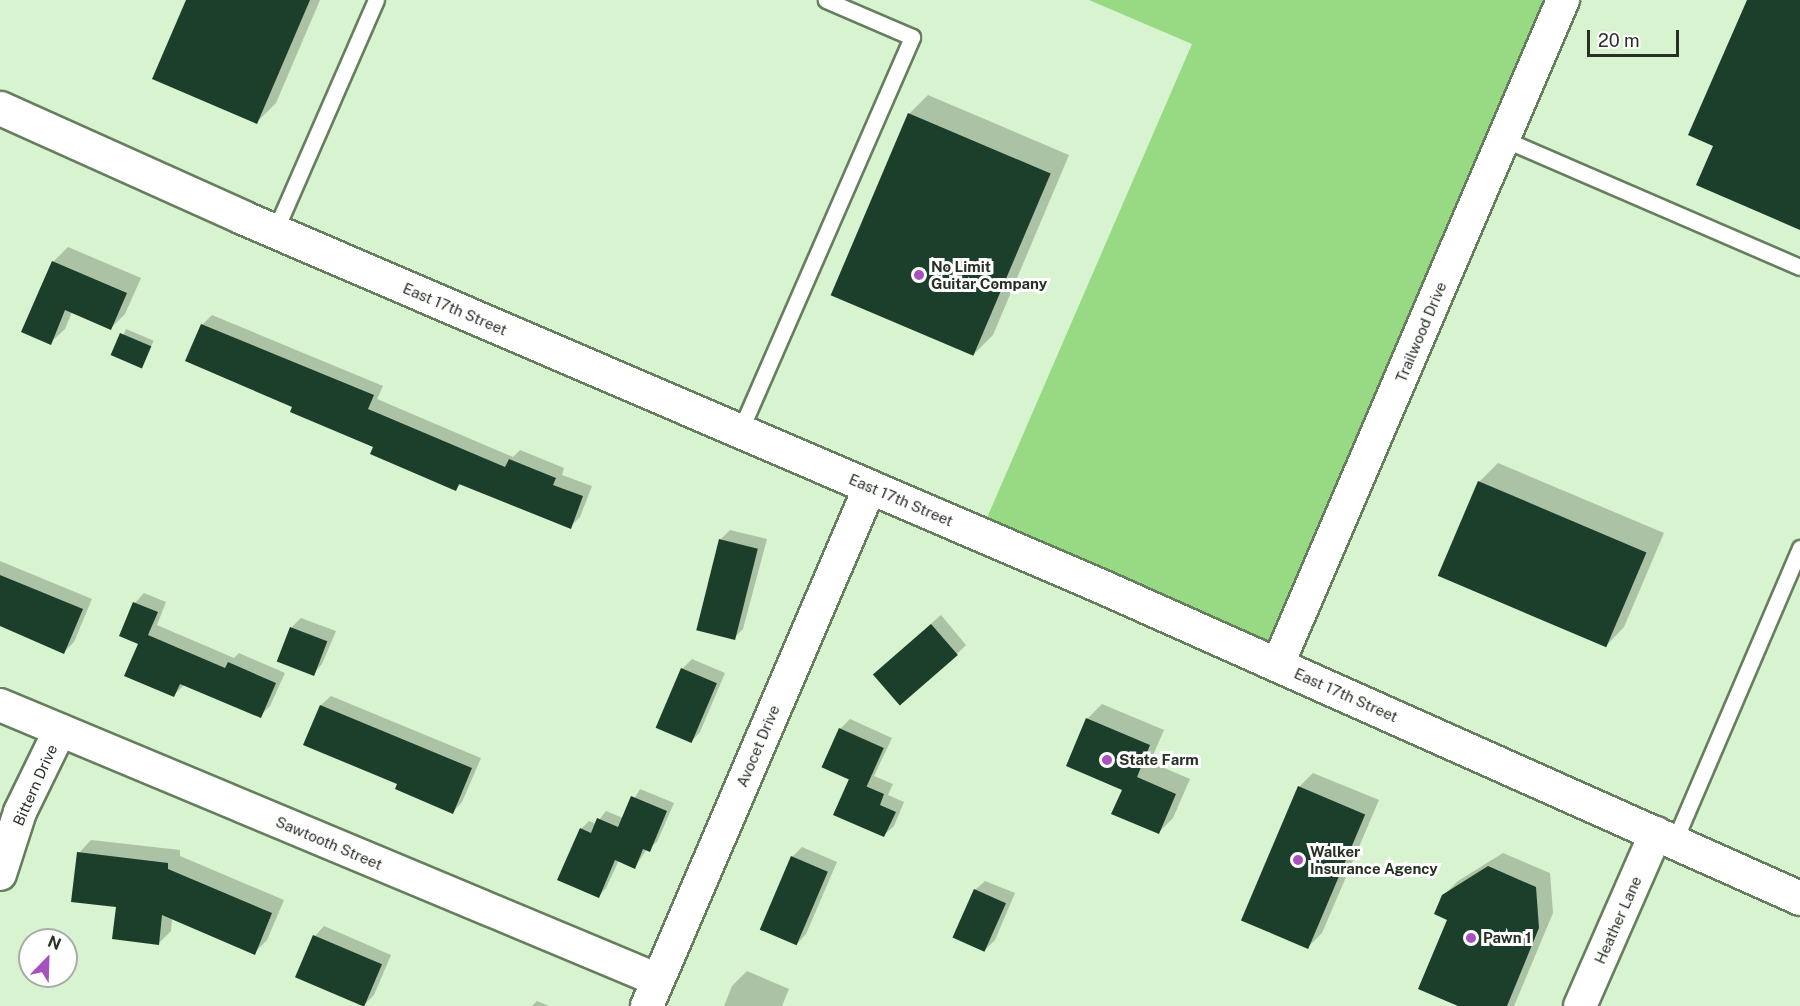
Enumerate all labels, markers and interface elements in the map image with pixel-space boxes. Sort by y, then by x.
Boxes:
scale bar [1590,18,1682,56]
text: 20 m [1598,30,1640,51]
place label: No Limit Guitar Company [931,257,1047,292]
marker: No Limit Guitar Company [912,268,926,282]
street label: East 17th Street [400,279,510,339]
street label: Trailwood Drive [1392,279,1450,385]
street label: East 17th Street [846,470,956,530]
street label: East 17th Street [1291,664,1401,726]
street label: Avocet Drive [733,702,783,790]
street label: Bittern Drive [9,742,61,828]
place label: State Farm [1119,751,1199,769]
marker: State Farm [1100,753,1114,767]
street label: Sawtooth Street [273,812,385,874]
place label: Walker Insurance Agency [1310,842,1438,877]
marker: Walker Insurance Agency [1291,853,1305,867]
street label: Heather Lane [1591,873,1645,967]
north arrow [18,928,78,988]
place label: Pawn 1 [1483,929,1531,947]
marker: Pawn 1 [1464,931,1478,945]
text: N [45,932,64,954]

